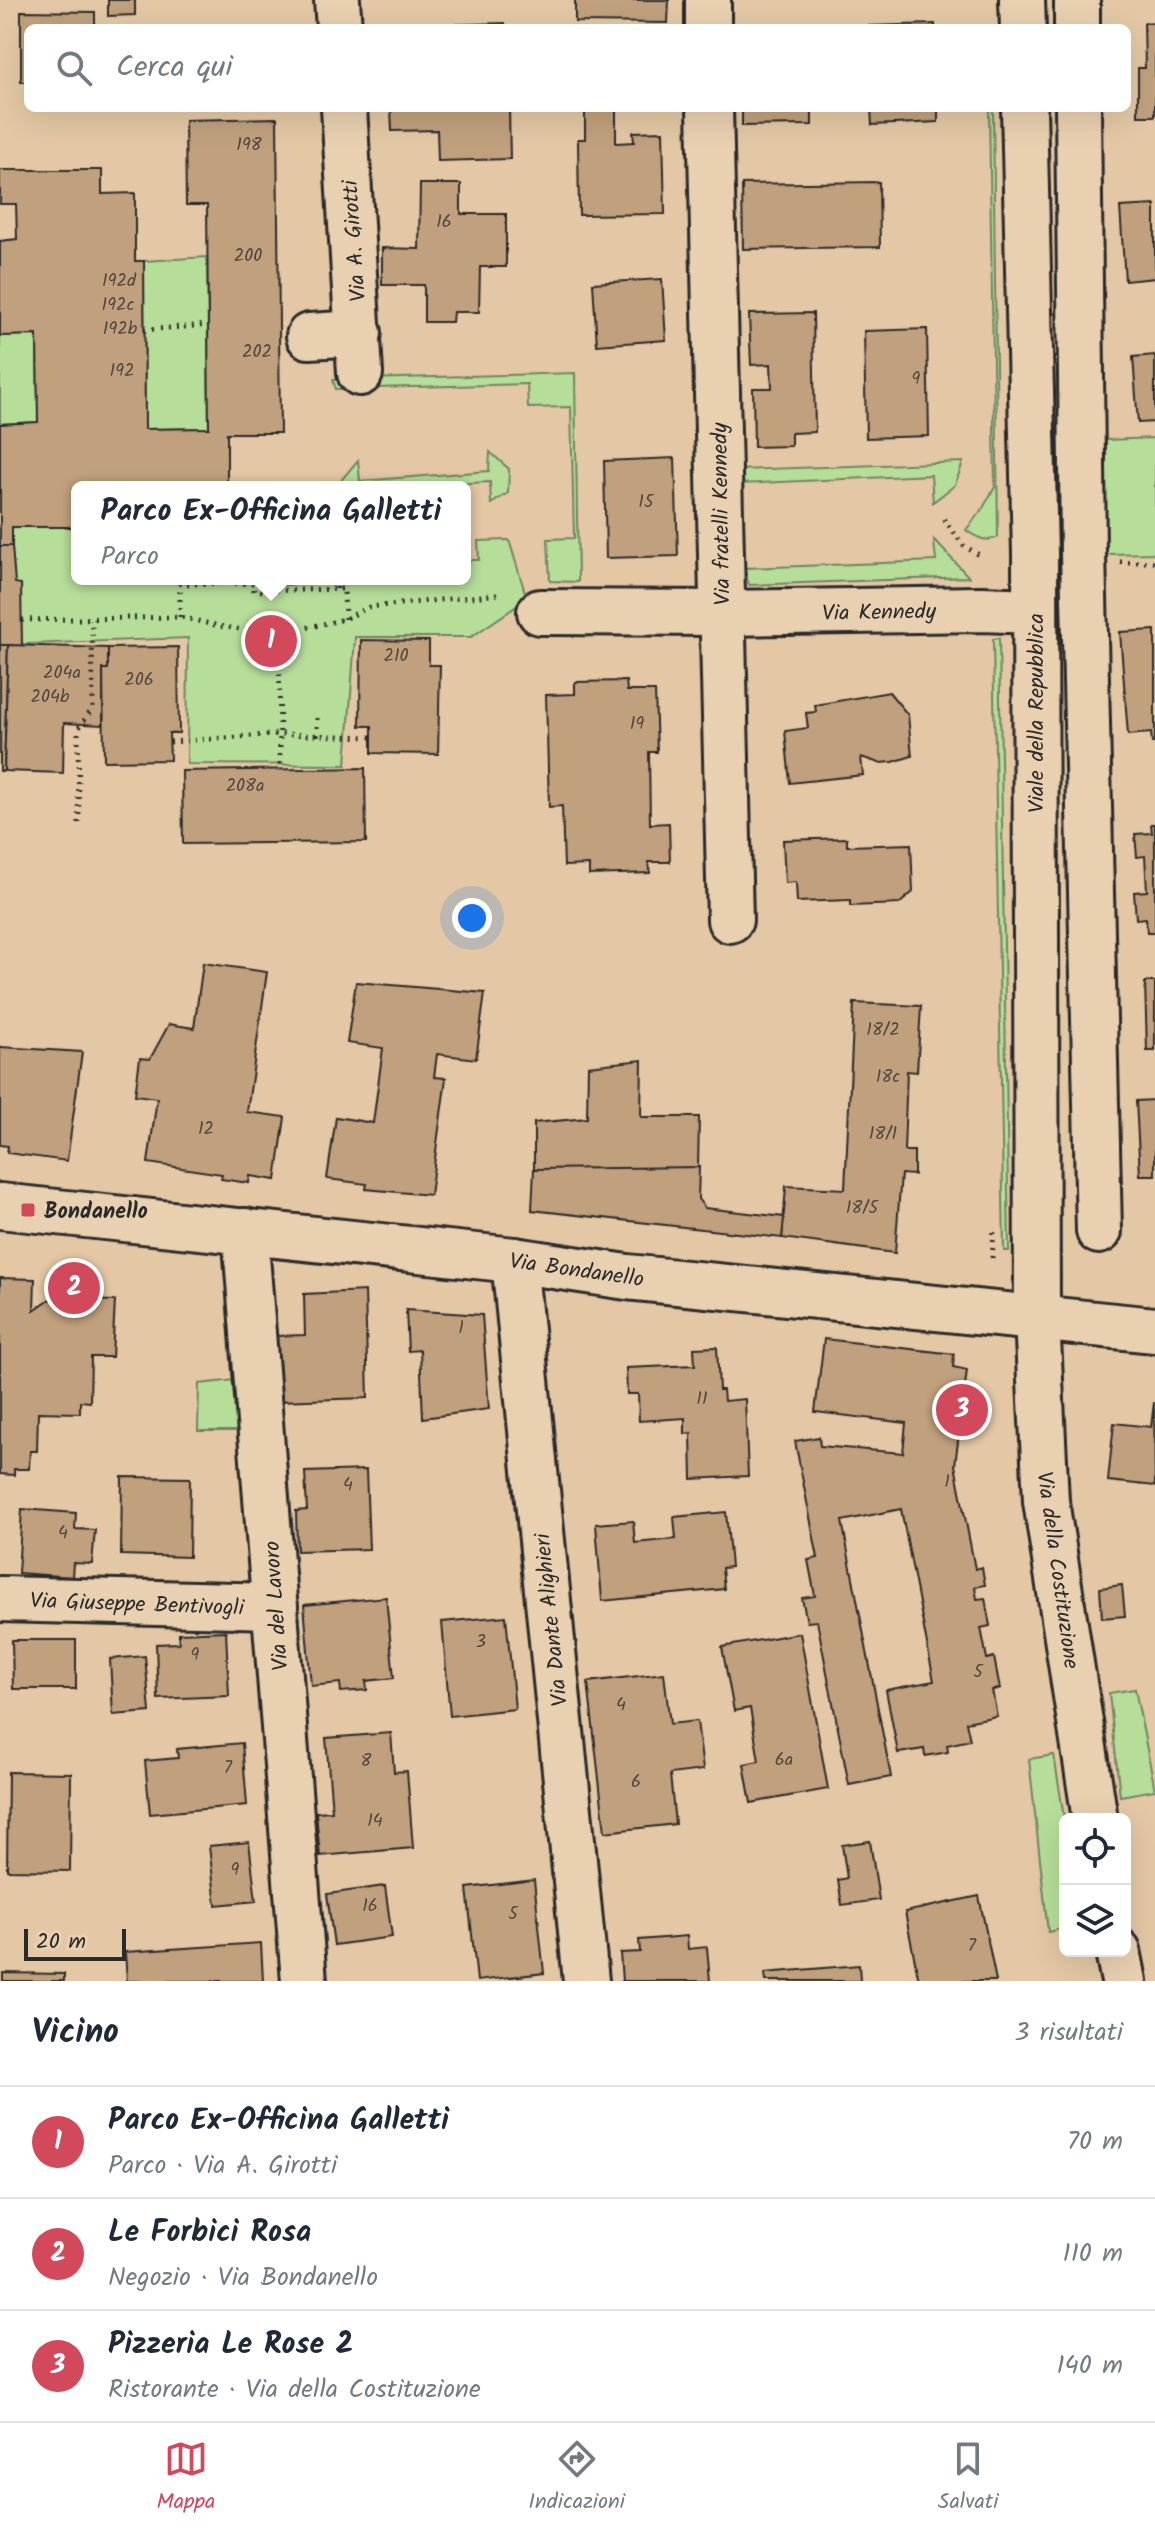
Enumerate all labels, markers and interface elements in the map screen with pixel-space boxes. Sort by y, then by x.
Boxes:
search box [24,24,1131,112]
text: Cerca qui [116,44,233,92]
icon: search [52,46,96,90]
house number: 198 [236,131,262,160]
street label: Via A. Girotti [334,178,377,303]
house number: 16 [436,208,452,237]
house number: 200 [234,242,262,271]
house number: 192d [102,267,137,296]
house number: 192c [102,291,134,320]
house number: 192b [103,315,138,344]
house number: 202 [242,338,272,367]
house number: 192 [110,357,134,386]
house number: 9 [912,365,921,394]
street label: Via fratelli Kennedy [703,422,742,606]
popup [71,481,471,585]
text: Parco Ex-Officina Galletti [101,488,441,536]
house number: 15 [638,488,655,517]
text: Parco [101,536,159,578]
street label: Via Kennedy [822,595,937,632]
pin: 1 [245,611,297,671]
street label: Viale della Repubblica [1020,613,1055,813]
house number: 210 [383,642,409,671]
house number: 204a [43,659,81,688]
house number: 206 [124,666,154,695]
house number: 204b [31,683,70,712]
house number: 19 [630,710,644,739]
house number: 208a [226,772,264,801]
your location [452,898,492,938]
house number: 18/2 [866,1016,900,1045]
house number: 18c [876,1063,900,1092]
house number: 12 [198,1115,214,1144]
house number: 18/1 [869,1120,897,1149]
house number: 18/5 [846,1194,880,1223]
place label: Bondanello [44,1195,148,1230]
marker: Bondanello [19,1201,37,1219]
street label: Via Bondanello [507,1245,646,1298]
pin: 2 [48,1258,100,1318]
house number: 1 [458,1314,464,1343]
pin: 3 [936,1380,988,1440]
house number: 11 [696,1385,708,1414]
house number: 1 [944,1468,950,1497]
street label: Via della Costituzione [1025,1470,1088,1671]
house number: 4 [343,1471,353,1500]
house number: 4 [58,1519,68,1548]
street label: Via Dante Alighieri [526,1531,579,1708]
street label: Via del Lavoro [256,1540,299,1672]
street label: Via Giuseppe Bentivogli [29,1584,245,1627]
house number: 3 [476,1628,486,1657]
house number: 9 [191,1641,200,1670]
house number: 5 [973,1658,984,1687]
house number: 4 [616,1691,626,1720]
house number: 6a [775,1746,793,1775]
house number: 8 [361,1747,372,1776]
house number: 7 [224,1754,233,1783]
house number: 6 [631,1768,641,1797]
house number: 14 [367,1807,383,1836]
map controls [1059,1813,1131,1957]
button: locate [1059,1813,1131,1885]
house number: 9 [231,1856,240,1885]
button: layers [1059,1885,1131,1957]
house number: 16 [362,1892,378,1921]
house number: 5 [508,1900,519,1929]
scale bar [24,1925,126,1961]
text: 20 m [36,1925,86,1960]
house number: 7 [968,1932,977,1961]
text: Vicino [32,2006,119,2060]
text: 3 risultati [1014,2012,1123,2054]
text: Parco Ex-Officina Galletti [108,2097,449,2145]
text: 1 [54,2121,62,2163]
text: 70 m [1067,2121,1123,2163]
text: Parco · Via A. Girotti [108,2145,337,2187]
text: Le Forbici Rosa [108,2209,311,2257]
text: 2 [50,2233,66,2275]
text: 110 m [1063,2233,1123,2275]
text: Negozio · Via Bondanello [108,2257,378,2299]
text: Pizzeria Le Rose 2 [108,2321,353,2369]
text: 3 [51,2345,65,2387]
text: 140 m [1056,2345,1123,2387]
text: Ristorante · Via della Costituzione [108,2369,481,2411]
tab: Mappa [156,2437,215,2520]
tab: Indicazioni [528,2437,625,2520]
tab: Salvati [938,2437,999,2520]

